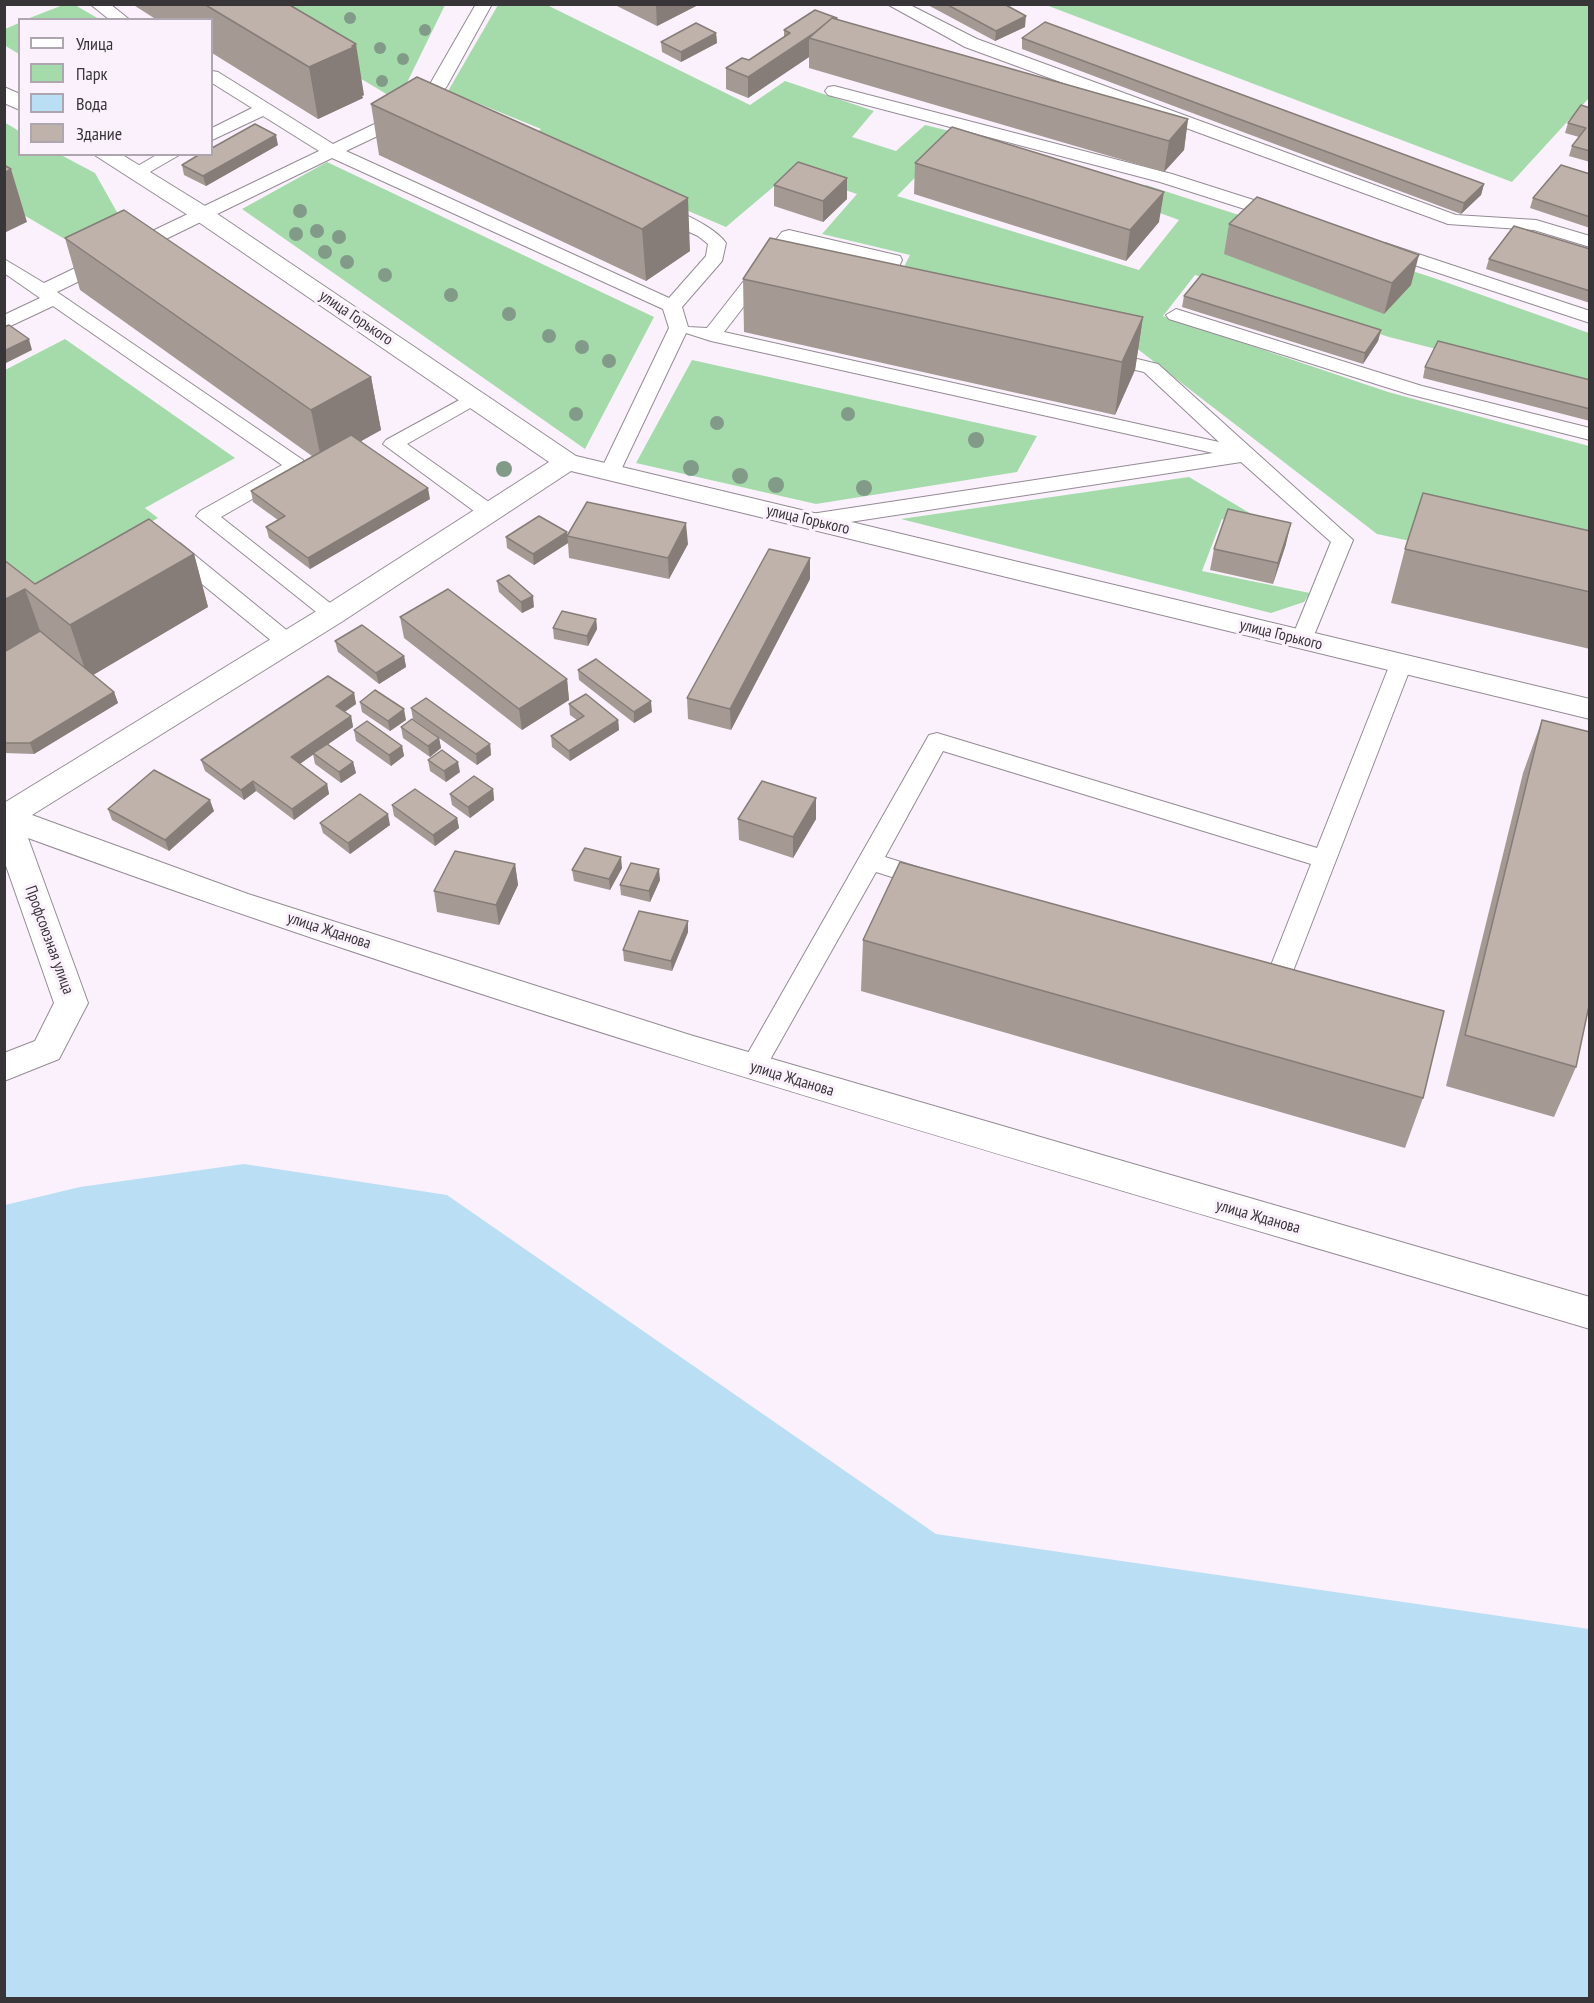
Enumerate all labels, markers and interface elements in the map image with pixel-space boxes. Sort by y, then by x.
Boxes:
legend [18,18,213,156]
text: Улица [76,32,113,55]
text: Парк [76,62,107,85]
text: Вода [76,92,107,115]
text: Здание [76,122,122,145]
street label: улица Горького [315,286,397,350]
street label: улица Горького [765,501,851,539]
street label: улица Горького [1238,615,1324,655]
street label: Профсоюзная улица [20,883,78,997]
street label: улица Жданова [285,908,373,954]
street label: улица Жданова [748,1057,836,1101]
street label: улица Жданова [1214,1196,1302,1238]

